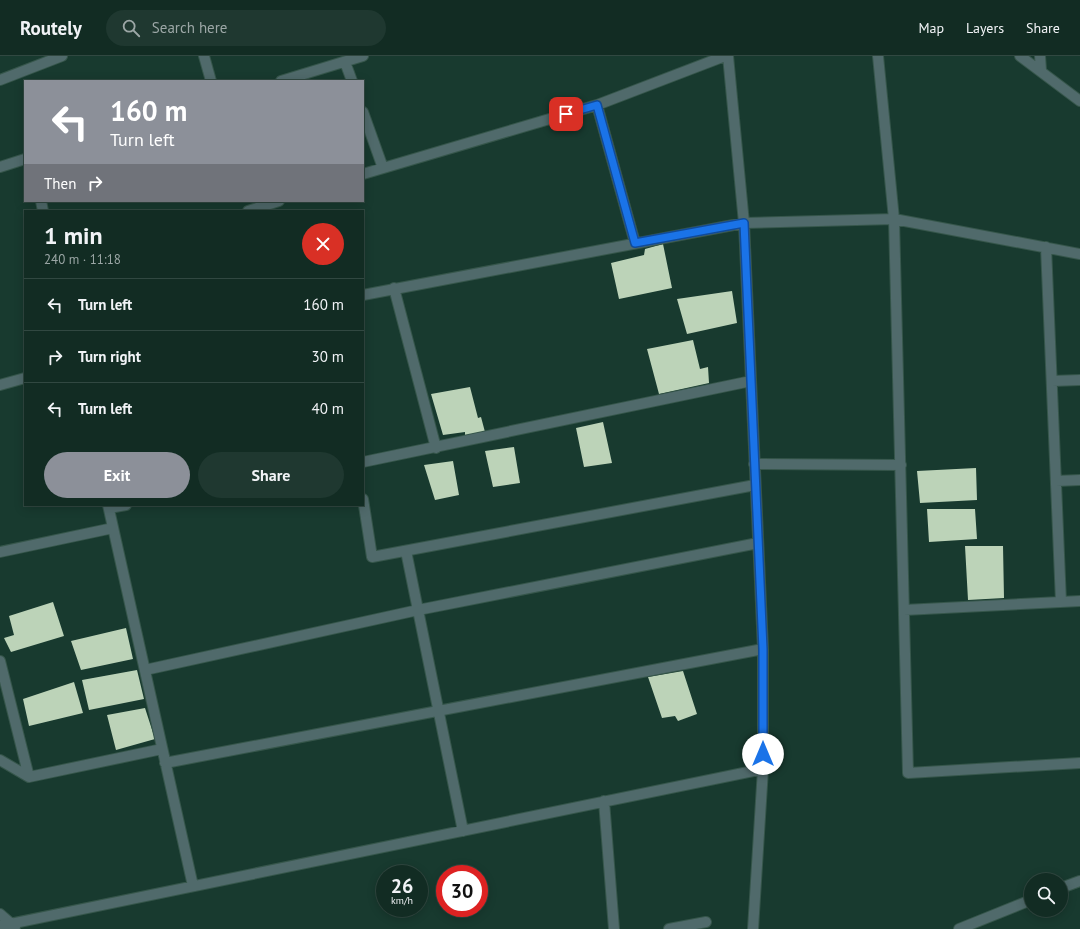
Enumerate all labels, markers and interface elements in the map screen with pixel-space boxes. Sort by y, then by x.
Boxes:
search box [106,10,386,46]
text: Routely [20,16,82,40]
icon: search [120,17,142,39]
text: Search here [152,18,227,37]
text: Map [918,19,944,37]
text: Layers [966,19,1004,37]
text: Share [1026,19,1060,37]
text: 160 m [110,92,187,129]
icon: left [44,96,96,148]
pin [549,97,583,131]
icon: arrive [555,103,577,125]
text: Turn left [110,128,175,151]
icon: right [84,172,106,194]
text: Then [44,174,76,193]
text: 1 min [44,220,103,251]
button: close [302,223,344,265]
text: 240 m · 11:18 [44,251,121,268]
icon: left [44,294,66,316]
text: Turn left [78,295,132,314]
text: 160 m [303,295,344,314]
icon: right [44,346,66,368]
text: Turn right [78,347,141,366]
text: 30 m [311,347,344,366]
icon: left [44,398,66,420]
text: Turn left [78,399,132,418]
text: 40 m [311,399,344,418]
button: Exit [44,452,190,498]
button: Share [198,452,344,498]
position arrow [742,733,784,775]
speed limit sign: 30 [436,865,488,917]
text: 26 [391,873,413,899]
map controls [1024,873,1068,917]
button: search [1024,873,1068,917]
text: km/h [391,894,413,907]

